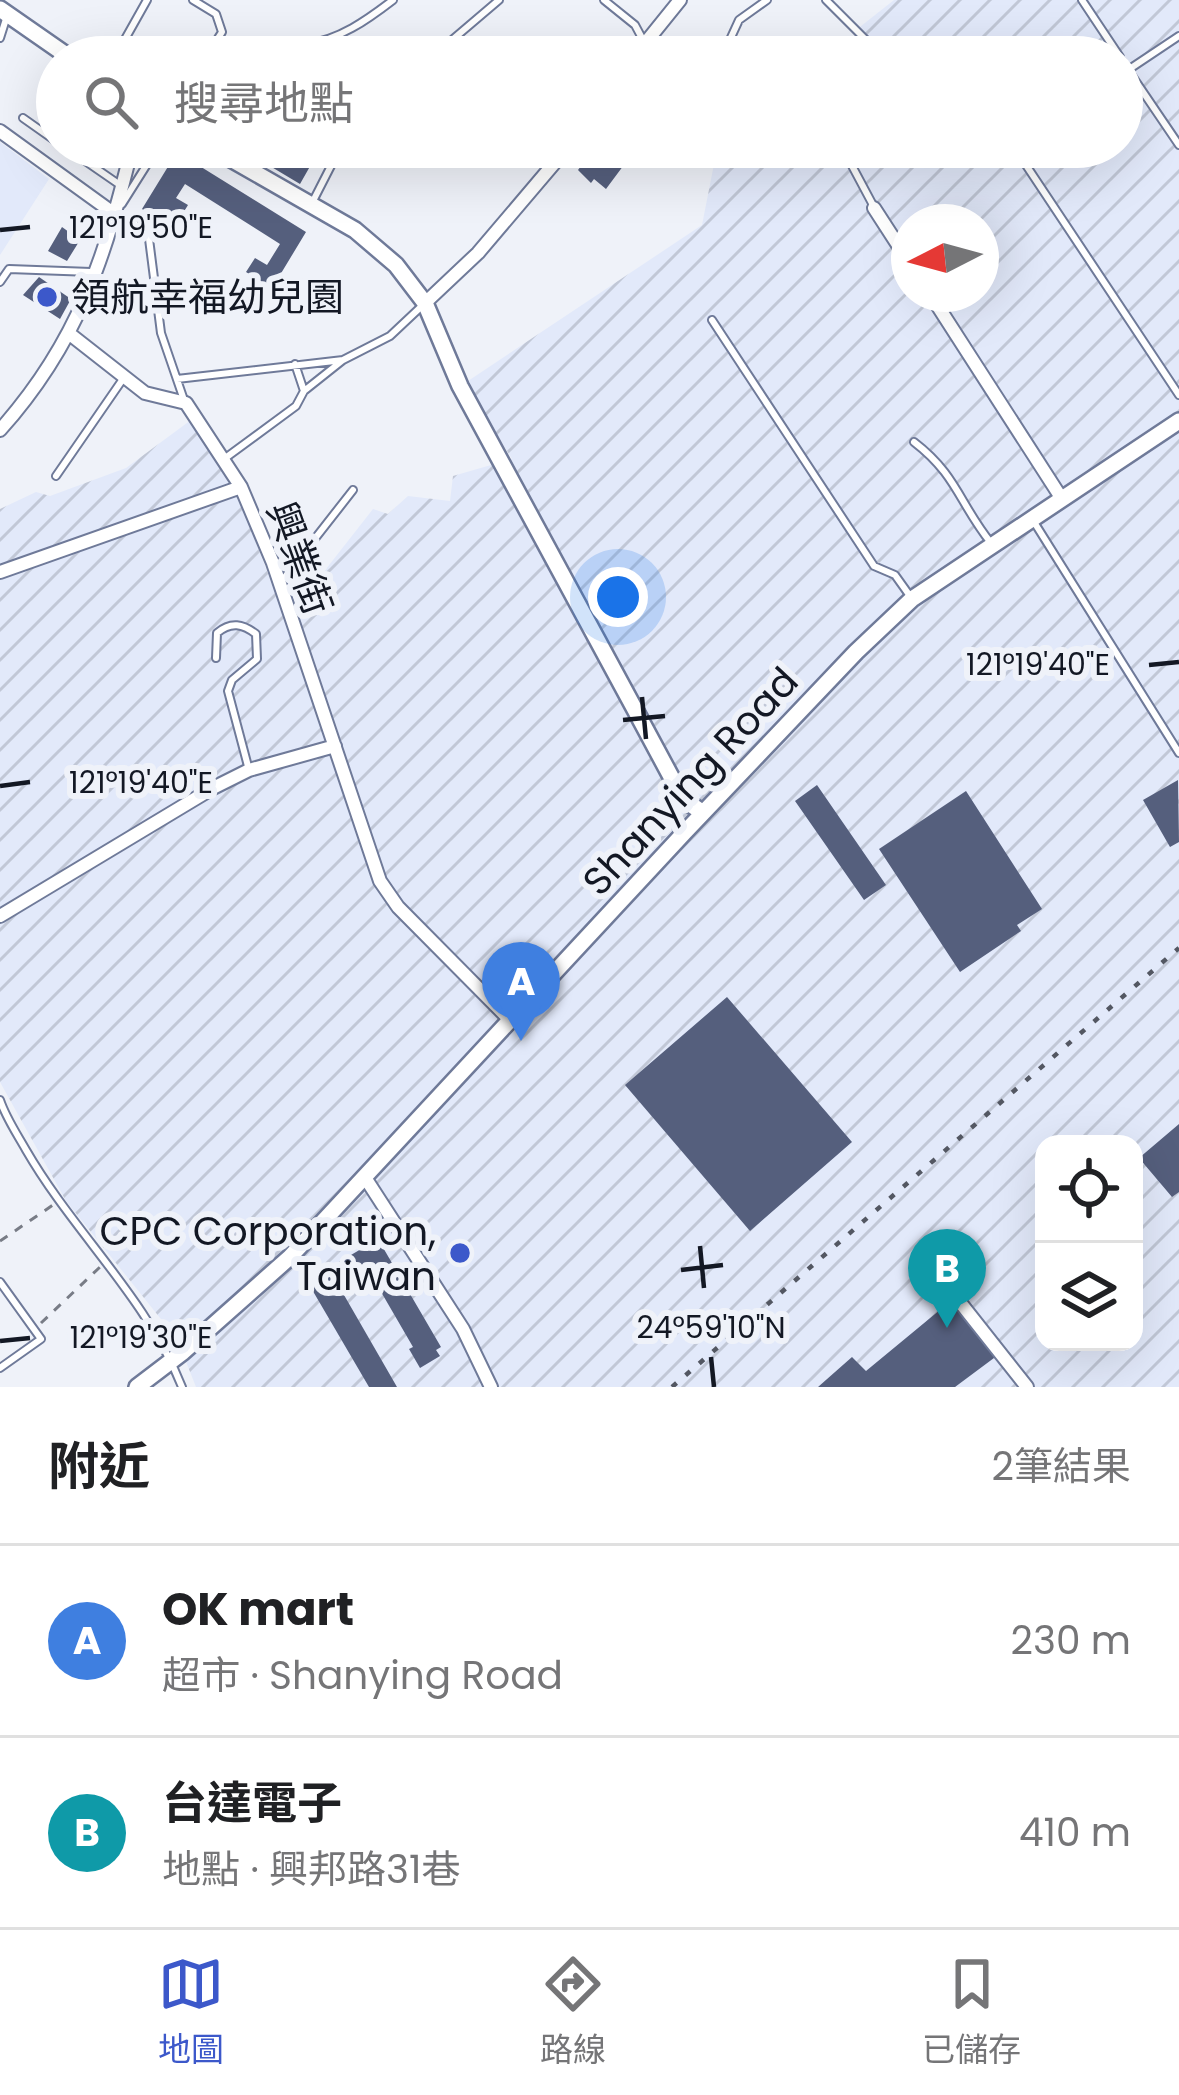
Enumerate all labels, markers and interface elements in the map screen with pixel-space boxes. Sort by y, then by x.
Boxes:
search box [36,36,1143,168]
icon: search [78,69,144,135]
text: 搜尋地點 [174,72,354,135]
north arrow [891,204,999,312]
text: 121°19'50"E [69,206,213,249]
place label: 領航幸福幼兒園 [71,270,344,325]
marker: 領航幸福幼兒園 [34,284,60,310]
street label: 興業街 [254,494,345,623]
your location [588,567,648,627]
text: 121°19'40"E [966,643,1110,686]
street label: Shanying Road [570,655,811,908]
text: 121°19'40"E [69,761,213,804]
pin: A [482,942,560,1041]
map controls [1035,1135,1143,1351]
button: locate [1035,1135,1143,1243]
place label: CPC Corporation, Taiwan [100,1204,436,1304]
pin: B [908,1229,986,1328]
marker: CPC Corporation, Taiwan [447,1240,473,1266]
button: layers [1035,1243,1143,1351]
text: 24°59'10"N [636,1306,786,1349]
text: 121°19'30"E [70,1316,212,1359]
text: 附近 [48,1430,150,1502]
text: 2筆結果 [992,1439,1131,1494]
text: OK mart [162,1578,354,1641]
text: A [73,1613,101,1668]
text: 230 m [1011,1613,1131,1668]
text: 超市 · Shanying Road [162,1648,563,1703]
text: 台達電子 [162,1772,342,1835]
text: B [74,1805,100,1860]
text: 410 m [1019,1805,1131,1860]
text: 地點 · 興邦路31巷 [162,1842,461,1897]
tab: 地圖 [158,1951,224,2075]
tab: 路線 [540,1951,606,2075]
tab: 已儲存 [922,1951,1021,2075]

